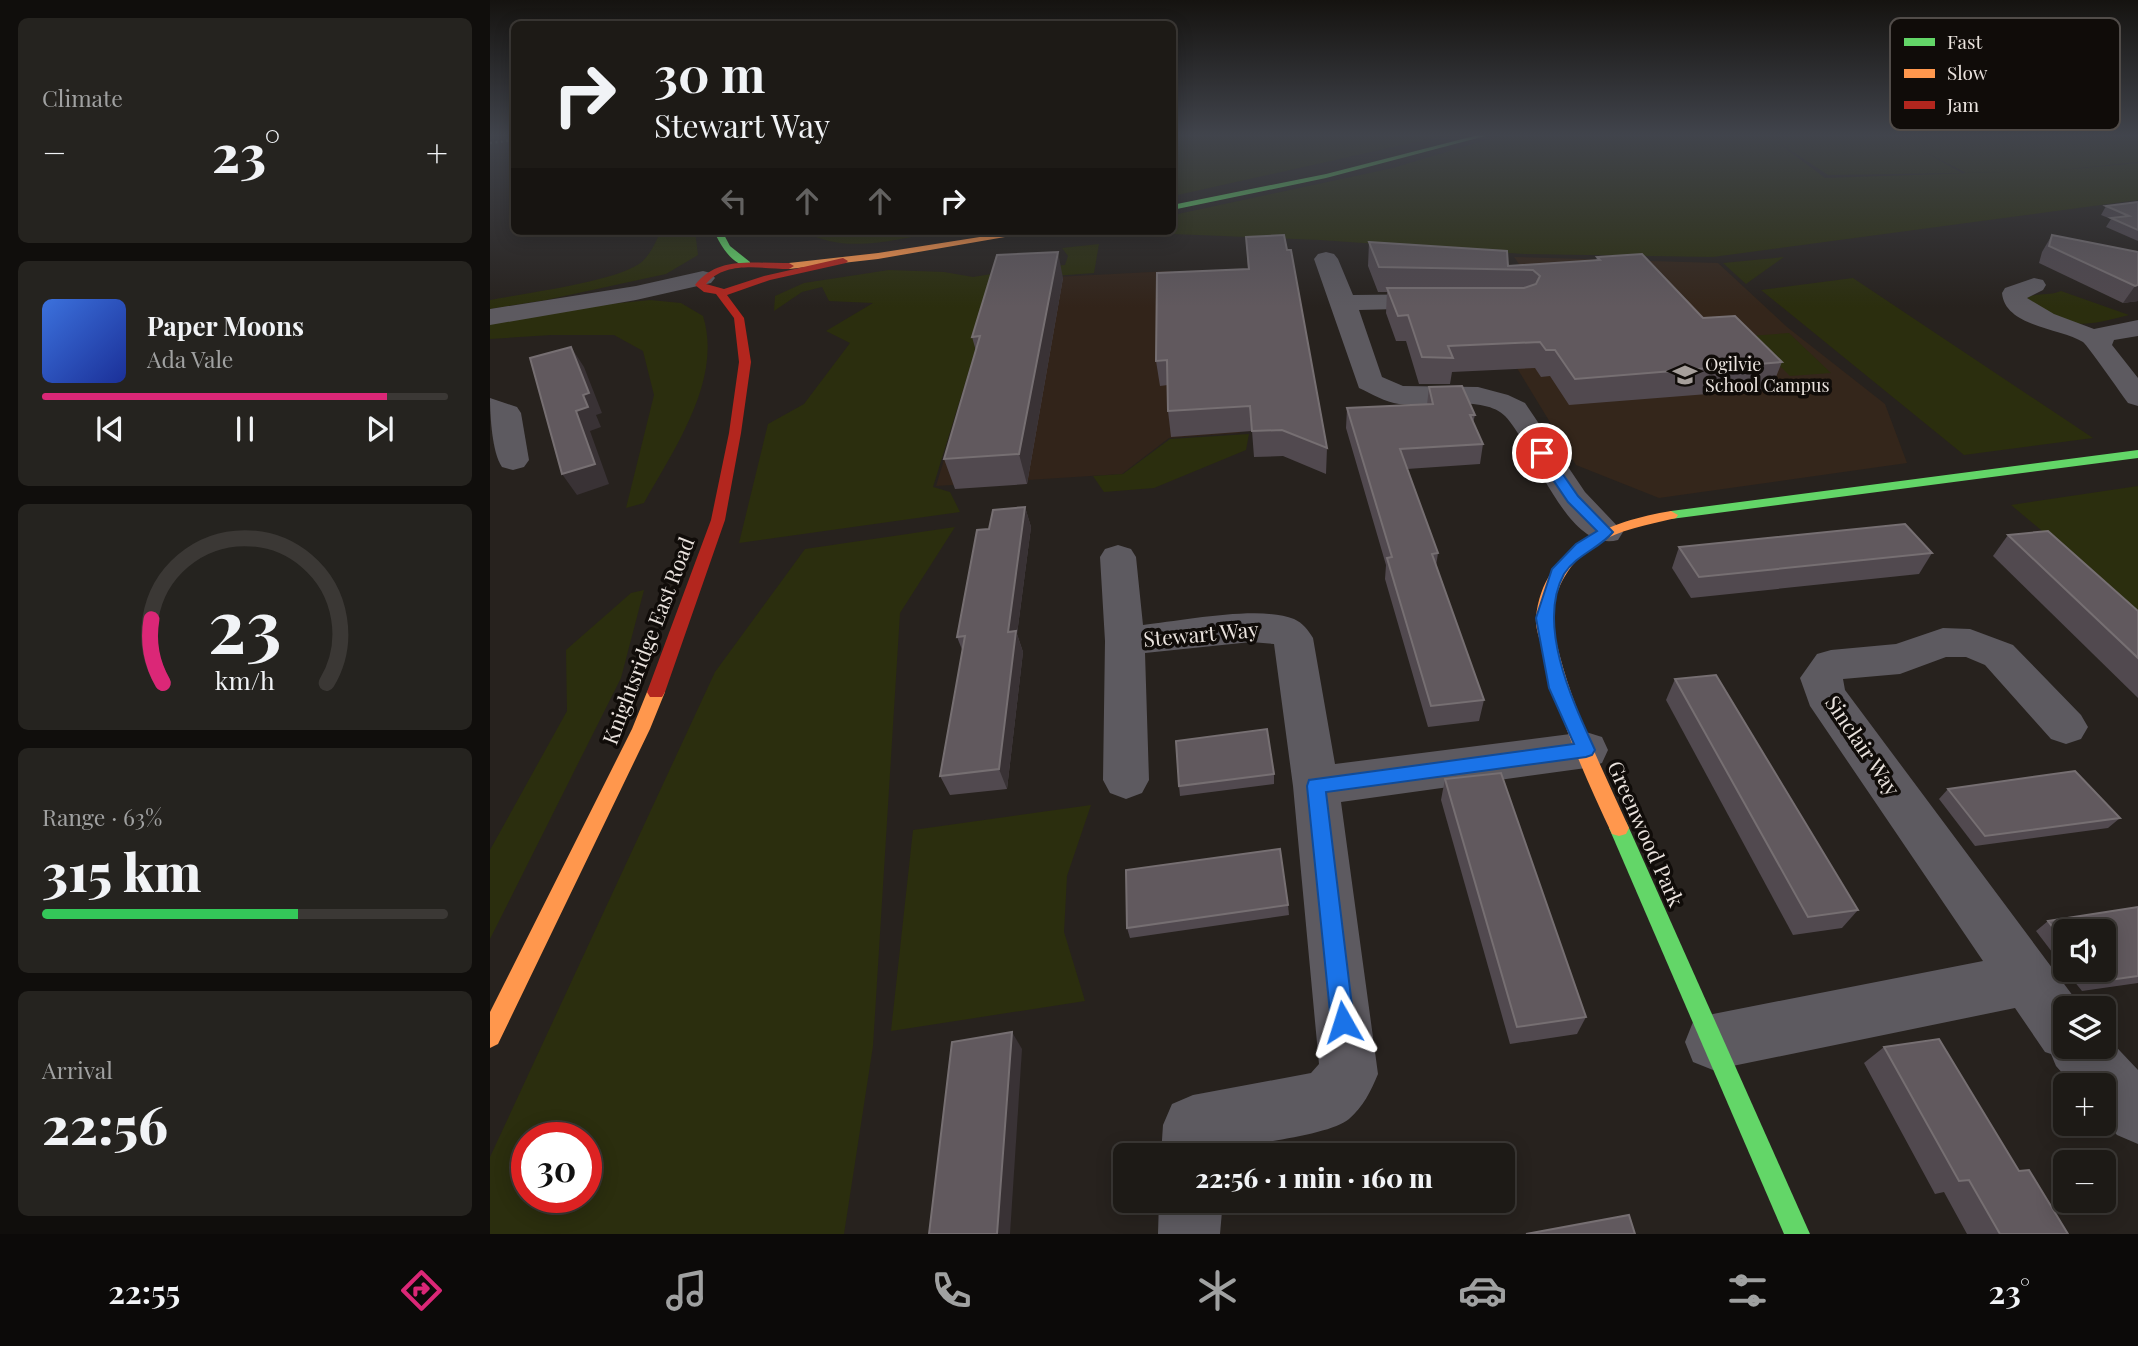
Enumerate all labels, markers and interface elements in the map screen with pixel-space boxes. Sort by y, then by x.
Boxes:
legend [1890,18,2120,130]
text: Fast [1947,28,1983,54]
text: 30 m [654,40,765,105]
icon: right [539,49,630,140]
text: Slow [1947,59,1988,85]
text: Climate [42,82,123,113]
text: Jam [1946,91,1979,117]
text: Stewart Way [654,103,830,146]
text: 23° [212,117,280,186]
text: − [42,126,67,177]
text: + [426,126,448,177]
icon: left [715,182,753,220]
icon: ahead [788,182,826,220]
icon: ahead [861,182,899,220]
icon: right [934,182,972,220]
text: Paper Moons [147,308,304,343]
text: Ada Vale [147,343,234,374]
place label: Ogilvie School Campus [1705,352,1830,397]
school or university icon: Ogilvie School Campus [1671,361,1699,389]
icon: previous [91,410,129,448]
icon: pause [226,410,264,448]
icon: next [361,410,399,448]
pin [1512,423,1572,483]
icon: arrive [1523,434,1561,472]
street label: Knightsridge East Road [595,533,700,748]
text: 23 [208,574,282,671]
street label: Stewart Way [1142,614,1260,652]
text: km/h [215,663,275,696]
street label: Sinclair Way [1820,689,1908,801]
street label: Greenwood Park [1602,756,1692,911]
text: Range · 63% [42,801,162,832]
text: 315 km [42,836,201,905]
map controls [2053,919,2116,1213]
button: sound [2053,919,2116,982]
position arrow [1306,985,1380,1059]
button: layers [2053,996,2116,1059]
text: Arrival [42,1054,113,1085]
button: + [2053,1073,2116,1136]
text: 22:56 [42,1089,168,1158]
speed limit sign: 30 [511,1122,602,1213]
button: − [2053,1150,2116,1213]
text: 22:56 · 1 min · 160 m [1195,1160,1433,1195]
icon: directions [397,1266,446,1315]
icon: music [662,1266,711,1315]
icon: phone [927,1266,976,1315]
icon: climate [1193,1266,1242,1315]
icon: car [1458,1266,1507,1315]
icon: filters [1723,1266,1772,1315]
text: 22:55 [108,1269,180,1312]
text: 23° [1988,1269,2030,1312]

